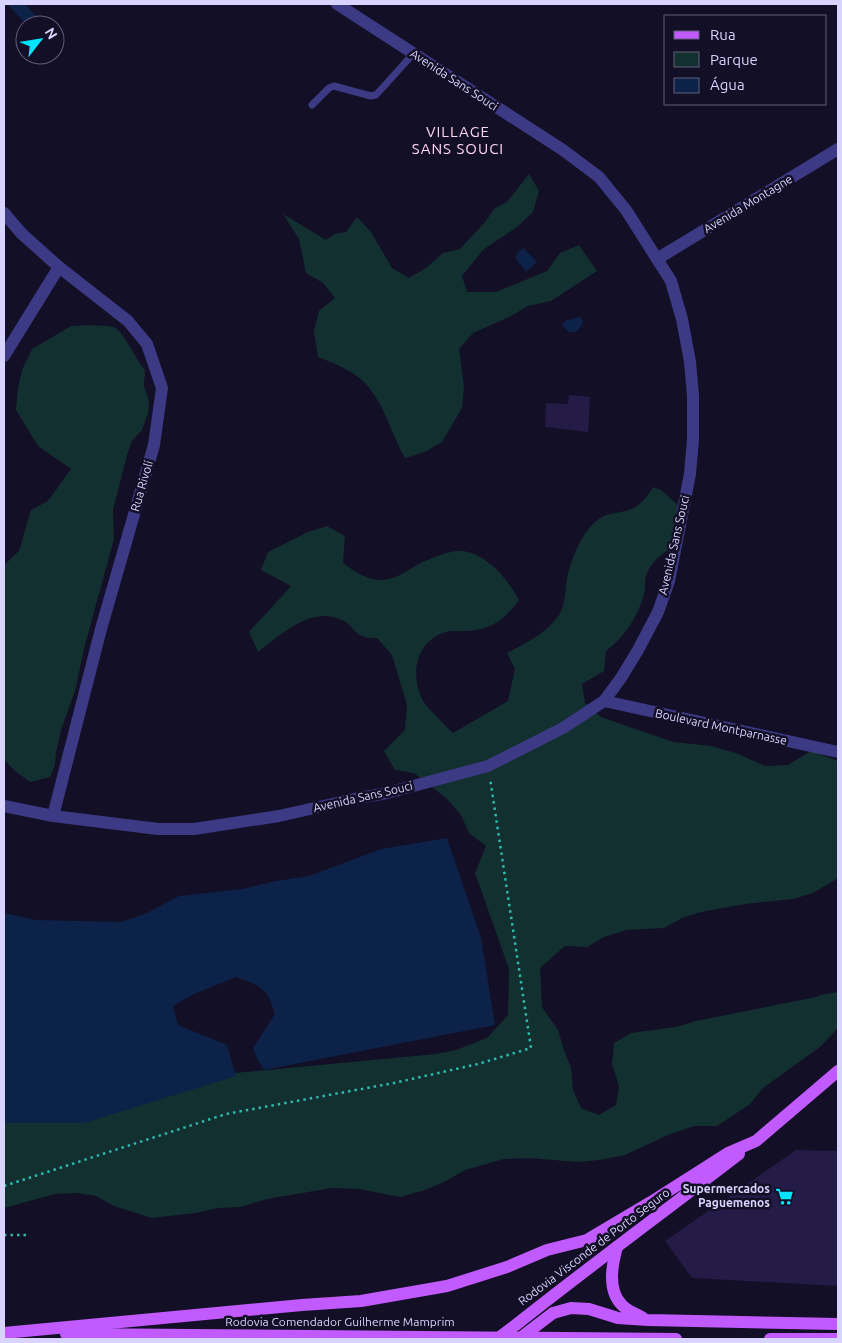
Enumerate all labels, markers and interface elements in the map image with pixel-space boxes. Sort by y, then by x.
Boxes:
north arrow [15,15,65,65]
legend [664,15,827,105]
text: N [42,25,61,42]
text: Rua [710,26,736,43]
street label: Avenida Sans Souci [408,46,501,113]
text: Parque [710,51,758,68]
text: Água [710,76,745,93]
district label: VILLAGE SANS SOUCI [412,123,504,157]
street label: Avenida Montagne [701,172,795,235]
street label: Rua Rivoli [128,459,155,513]
street label: Avenida Sans Souci [656,494,691,596]
street label: Boulevard Montparnasse [654,706,788,747]
street label: Avenida Sans Souci [312,779,414,814]
place label: Supermercados Paguemenos [683,1182,770,1209]
street label: Rodovia Visconde de Porto Seguro [516,1185,672,1308]
supermarket icon: Supermercados Paguemenos [774,1186,794,1206]
street label: Rodovia Comendador Guilherme Mamprim [225,1315,455,1328]

